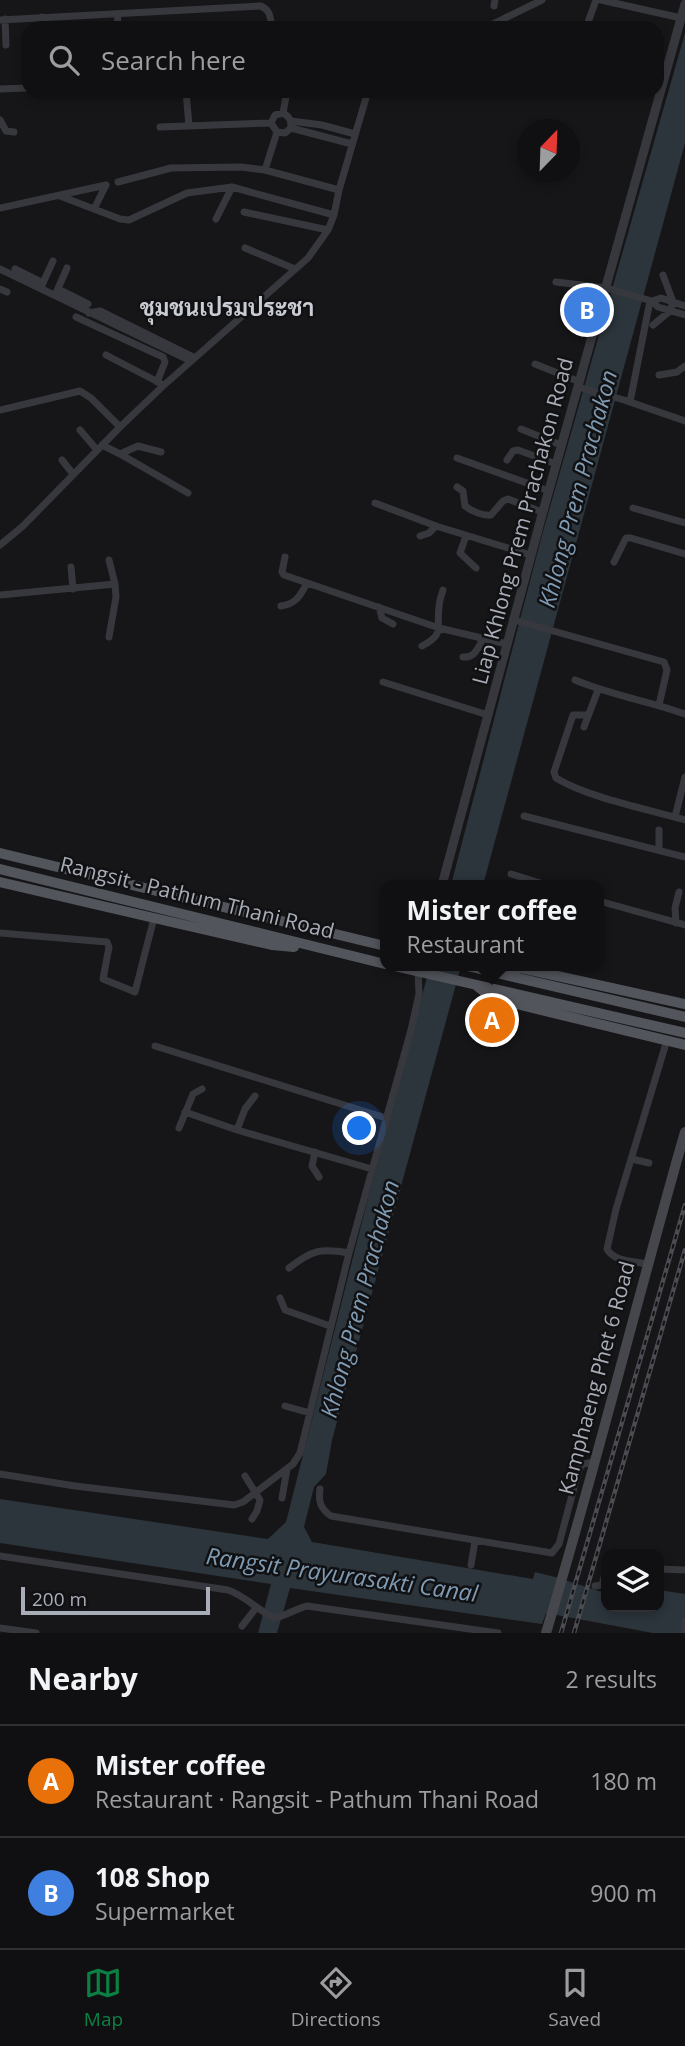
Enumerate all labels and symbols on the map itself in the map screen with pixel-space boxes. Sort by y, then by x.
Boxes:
north arrow [517,119,580,182]
pin: B [564,284,610,336]
district label: ชุมชนเปรมประชา [140,291,314,325]
street label: Liap Khlong Prem Prachakon Road [465,354,579,687]
water label: Khlong Prem Prachakon [530,366,624,611]
street label: Rangsit - Pathum Thani Road [57,849,337,945]
pin: A [469,994,515,1046]
your location [342,1111,376,1145]
water label: Khlong Prem Prachakon [312,1176,406,1421]
street label: Kamphaeng Phet 6 Road [551,1258,641,1498]
water label: Rangsit Prayurasakti Canal [204,1539,481,1609]
scale bar [21,1584,210,1616]

